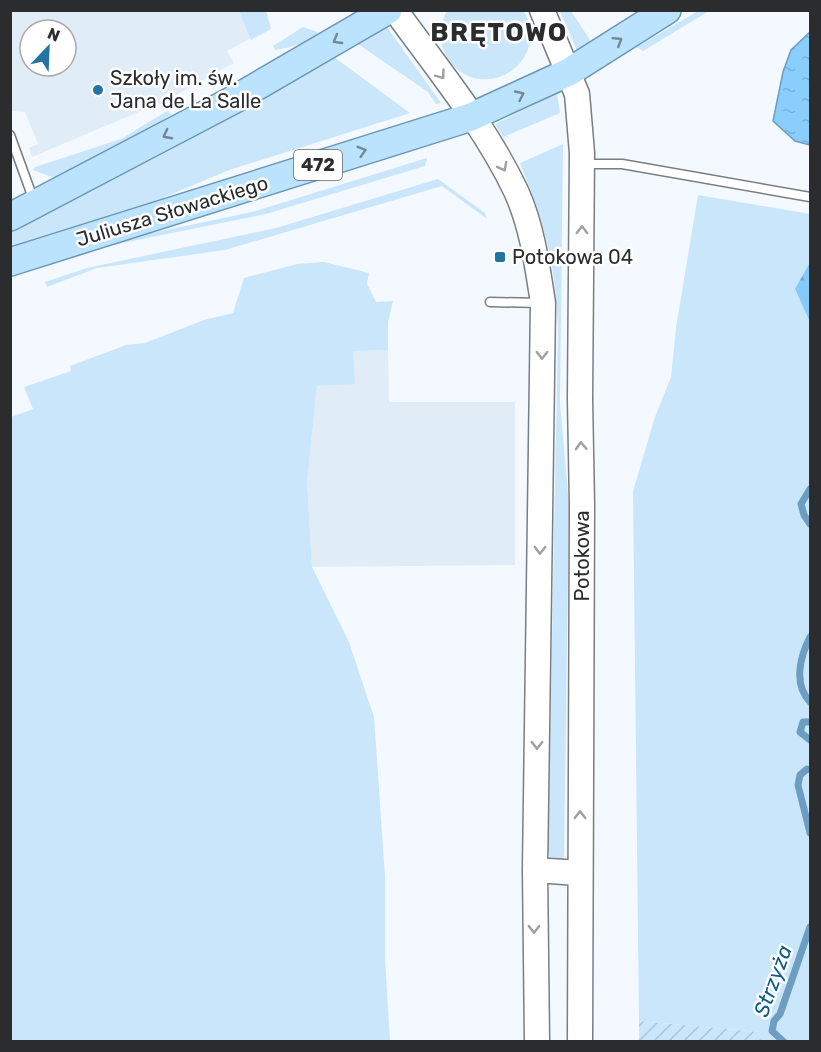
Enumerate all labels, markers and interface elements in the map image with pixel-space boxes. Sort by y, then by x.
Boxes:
district label: BRĘTOWO [430,17,568,48]
north arrow [18,18,78,78]
text: N [45,24,63,46]
one-way arrow [333,33,343,44]
one-way arrow [612,37,622,49]
place label: Szkoły im. św. Jana de La Salle [110,66,261,113]
one-way arrow [434,69,445,80]
marker: Szkoły im. św. Jana de La Salle [91,83,105,97]
one-way arrow [514,90,525,102]
one-way arrow [163,128,173,139]
one-way arrow [356,146,367,158]
road number: 472 [294,150,342,180]
one-way arrow [496,160,507,171]
street label: Juliusza Słowackiego [73,170,271,252]
one-way arrow [576,226,588,235]
place label: Potokowa 04 [512,245,633,269]
marker: Potokowa 04 [493,250,507,264]
one-way arrow [536,350,548,359]
one-way arrow [575,442,587,451]
street label: Potokowa [570,510,594,602]
one-way arrow [534,545,547,554]
one-way arrow [531,740,543,749]
one-way arrow [574,810,586,819]
one-way arrow [528,924,540,933]
water label: Strzyża [748,942,797,1020]

